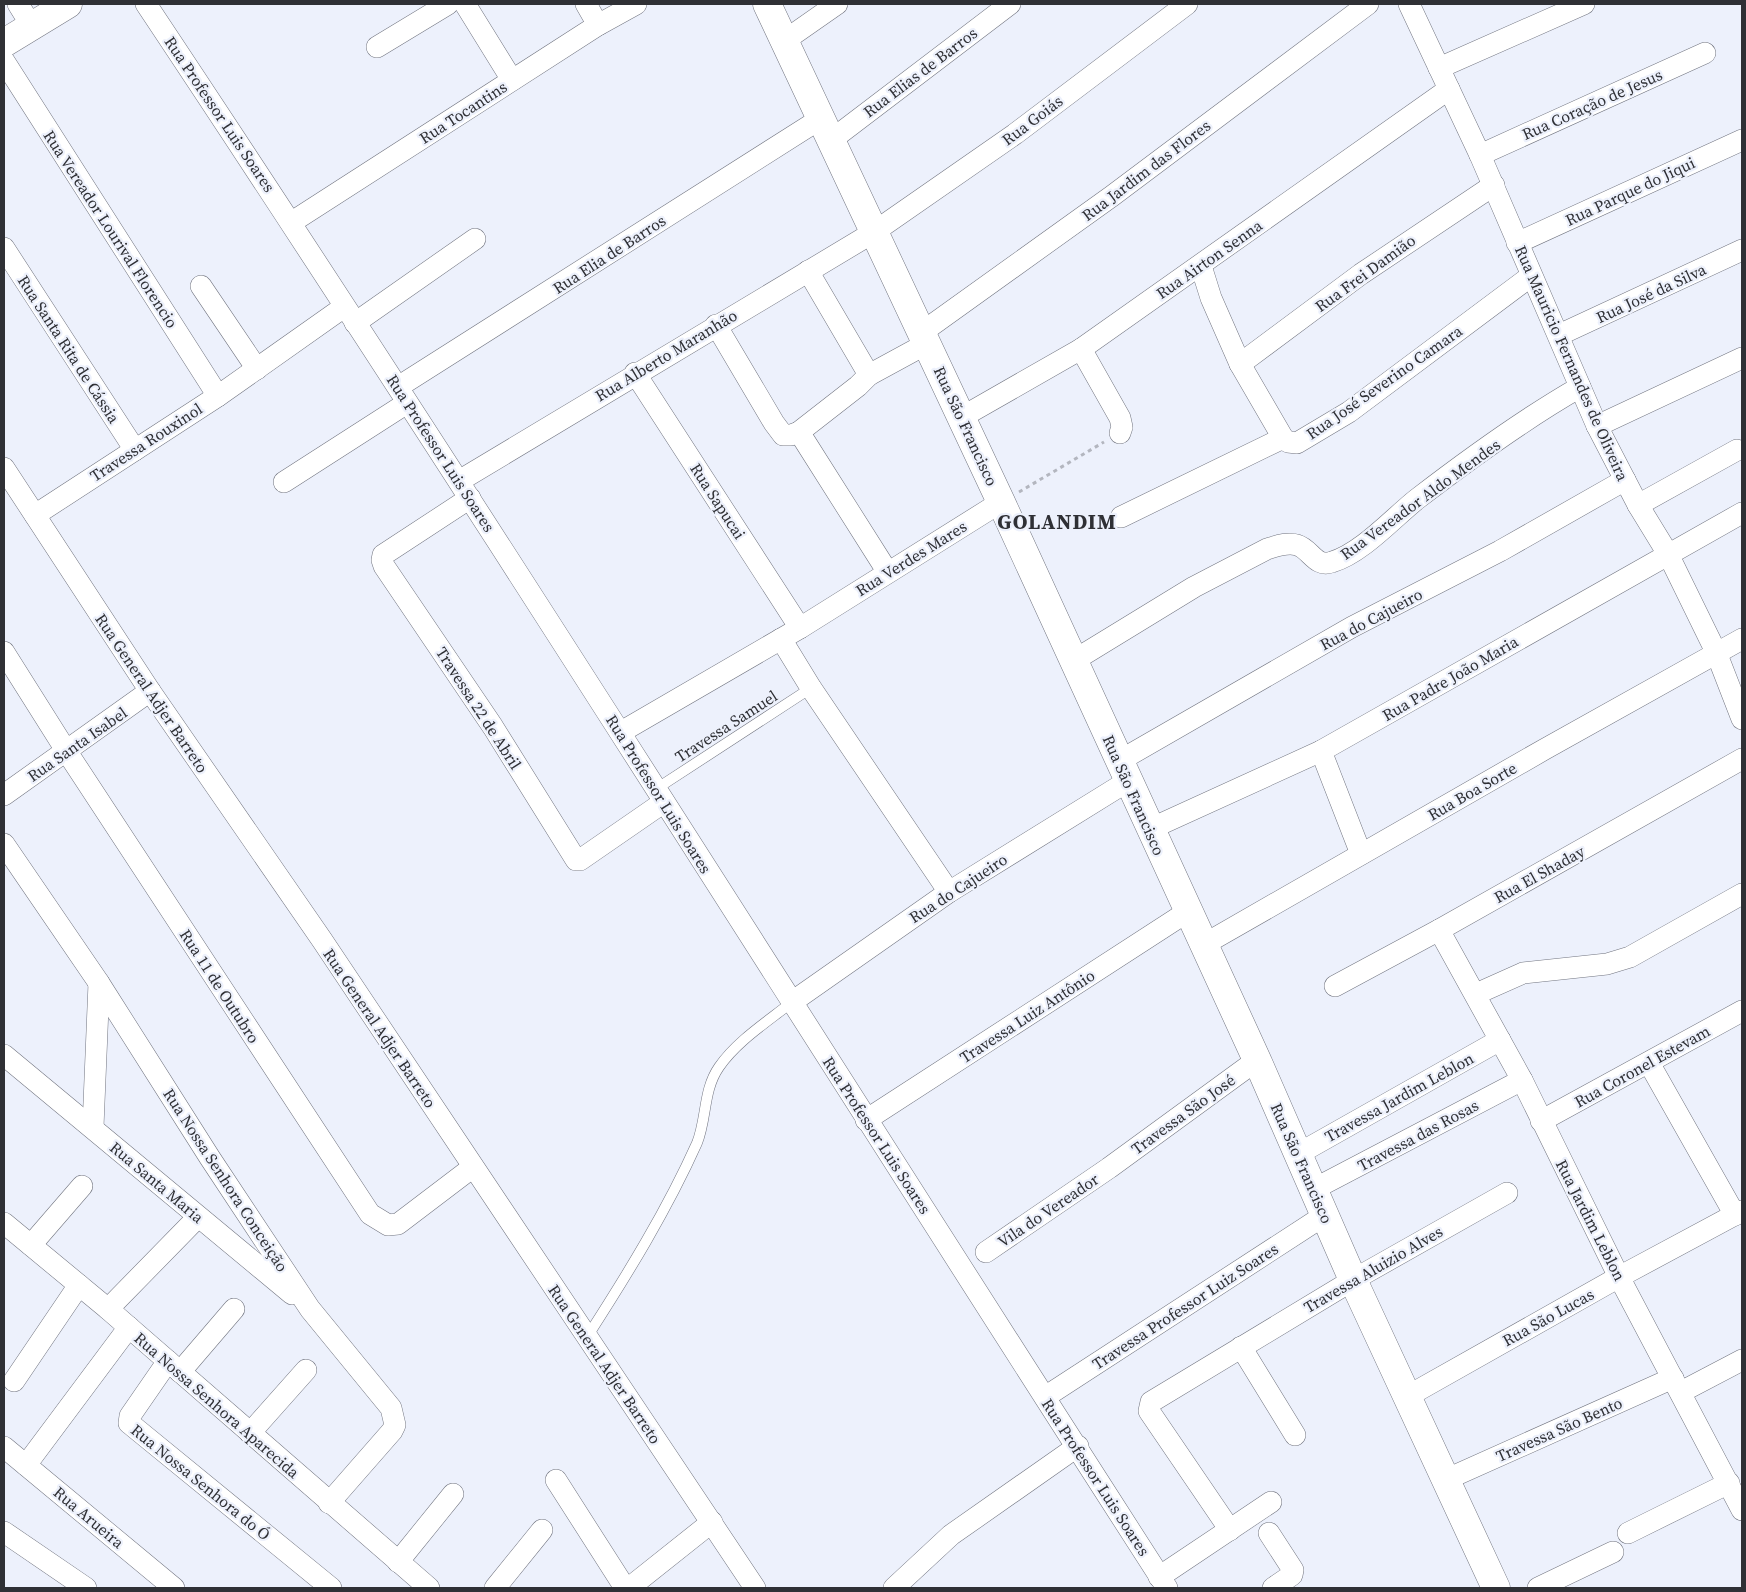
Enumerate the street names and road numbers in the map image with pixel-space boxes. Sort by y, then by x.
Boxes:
street label: Rua Elias de Barros [858,22,982,122]
street label: Rua Professor Luis Soares [160,32,280,196]
street label: Rua Coração de Jesus [1518,63,1666,145]
street label: Rua Tocantins [415,75,511,149]
street label: Rua Goiás [997,90,1067,150]
street label: Rua Jardim das Flores [1077,114,1215,226]
street label: Rua Vereador Lourival Florencio [39,126,183,332]
street label: Rua Parque do Jiqui [1562,151,1699,231]
street label: Rua Elia de Barros [548,209,670,299]
street label: Rua Airton Senna [1151,214,1267,304]
street label: Rua Frei Damião [1310,229,1420,317]
street label: Rua Mauricio Fernandes de Oliveira [1510,242,1634,485]
street label: Rua José da Silva [1592,258,1710,328]
street label: Rua Santa Rita de Cássia [13,271,126,428]
street label: Rua Alberto Maranhão [591,304,741,406]
street label: Rua José Severino Camara [1302,319,1467,444]
street label: Rua São Francisco [929,363,1003,490]
street label: Rua Professor Luis Soares [382,370,500,536]
street label: Travessa Rouxinol [86,397,207,487]
street label: Rua Vereador Aldo Mendes [1335,433,1505,565]
street label: Rua Sapucai [685,459,751,543]
street label: Rua Verdes Mares [851,515,971,601]
street label: Rua do Cajueiro [1316,583,1426,655]
street label: Rua General Adjer Barreto [90,609,214,777]
street label: Rua Padre João Maria [1378,630,1523,726]
street label: Travessa 22 de Abril [431,642,527,774]
street label: Travessa Samuel [671,685,782,767]
street label: Rua Santa Isabel [23,701,131,787]
street label: Rua Professor Luis Soares [601,710,717,878]
street label: Rua São Francisco [1098,731,1171,859]
street label: Rua Boa Sorte [1423,757,1521,825]
street label: Rua El Shaday [1490,840,1589,908]
street label: Rua do Cajueiro [905,848,1012,928]
street label: Rua 11 de Outubro [175,925,265,1047]
street label: Rua General Adjer Barreto [318,944,442,1112]
street label: Travessa Luiz Antônio [955,964,1099,1068]
street label: Rua Coronel Estevam [1570,1020,1714,1112]
street label: Travessa Jardim Leblon [1320,1047,1478,1147]
street label: Rua Professor Luis Soares [818,1052,936,1218]
street label: Travessa São José [1127,1069,1239,1159]
street label: Rua Nossa Senhora Conceição [158,1084,294,1276]
street label: Travessa das Rosas [1354,1094,1482,1176]
street label: Rua São Francisco [1266,1099,1339,1227]
street label: Rua Santa Maria [105,1136,209,1228]
street label: Rua Jardim Leblon [1551,1156,1631,1285]
street label: Vila do Vereador [993,1168,1103,1252]
street label: Travessa Aluizio Alves [1299,1220,1447,1318]
street label: Travessa Professor Luiz Soares [1088,1237,1282,1375]
street label: Rua General Adjer Barreto [543,1280,667,1448]
street label: Rua São Lucas [1498,1283,1598,1351]
street label: Rua Nossa Senhora Aparecida [130,1327,305,1484]
street label: Travessa São Bento [1492,1391,1626,1467]
street label: Rua Professor Luis Soares [1037,1394,1155,1560]
street label: Rua Nossa Senhora do Ó [127,1419,275,1545]
street label: Rua Arueira [49,1481,130,1554]

